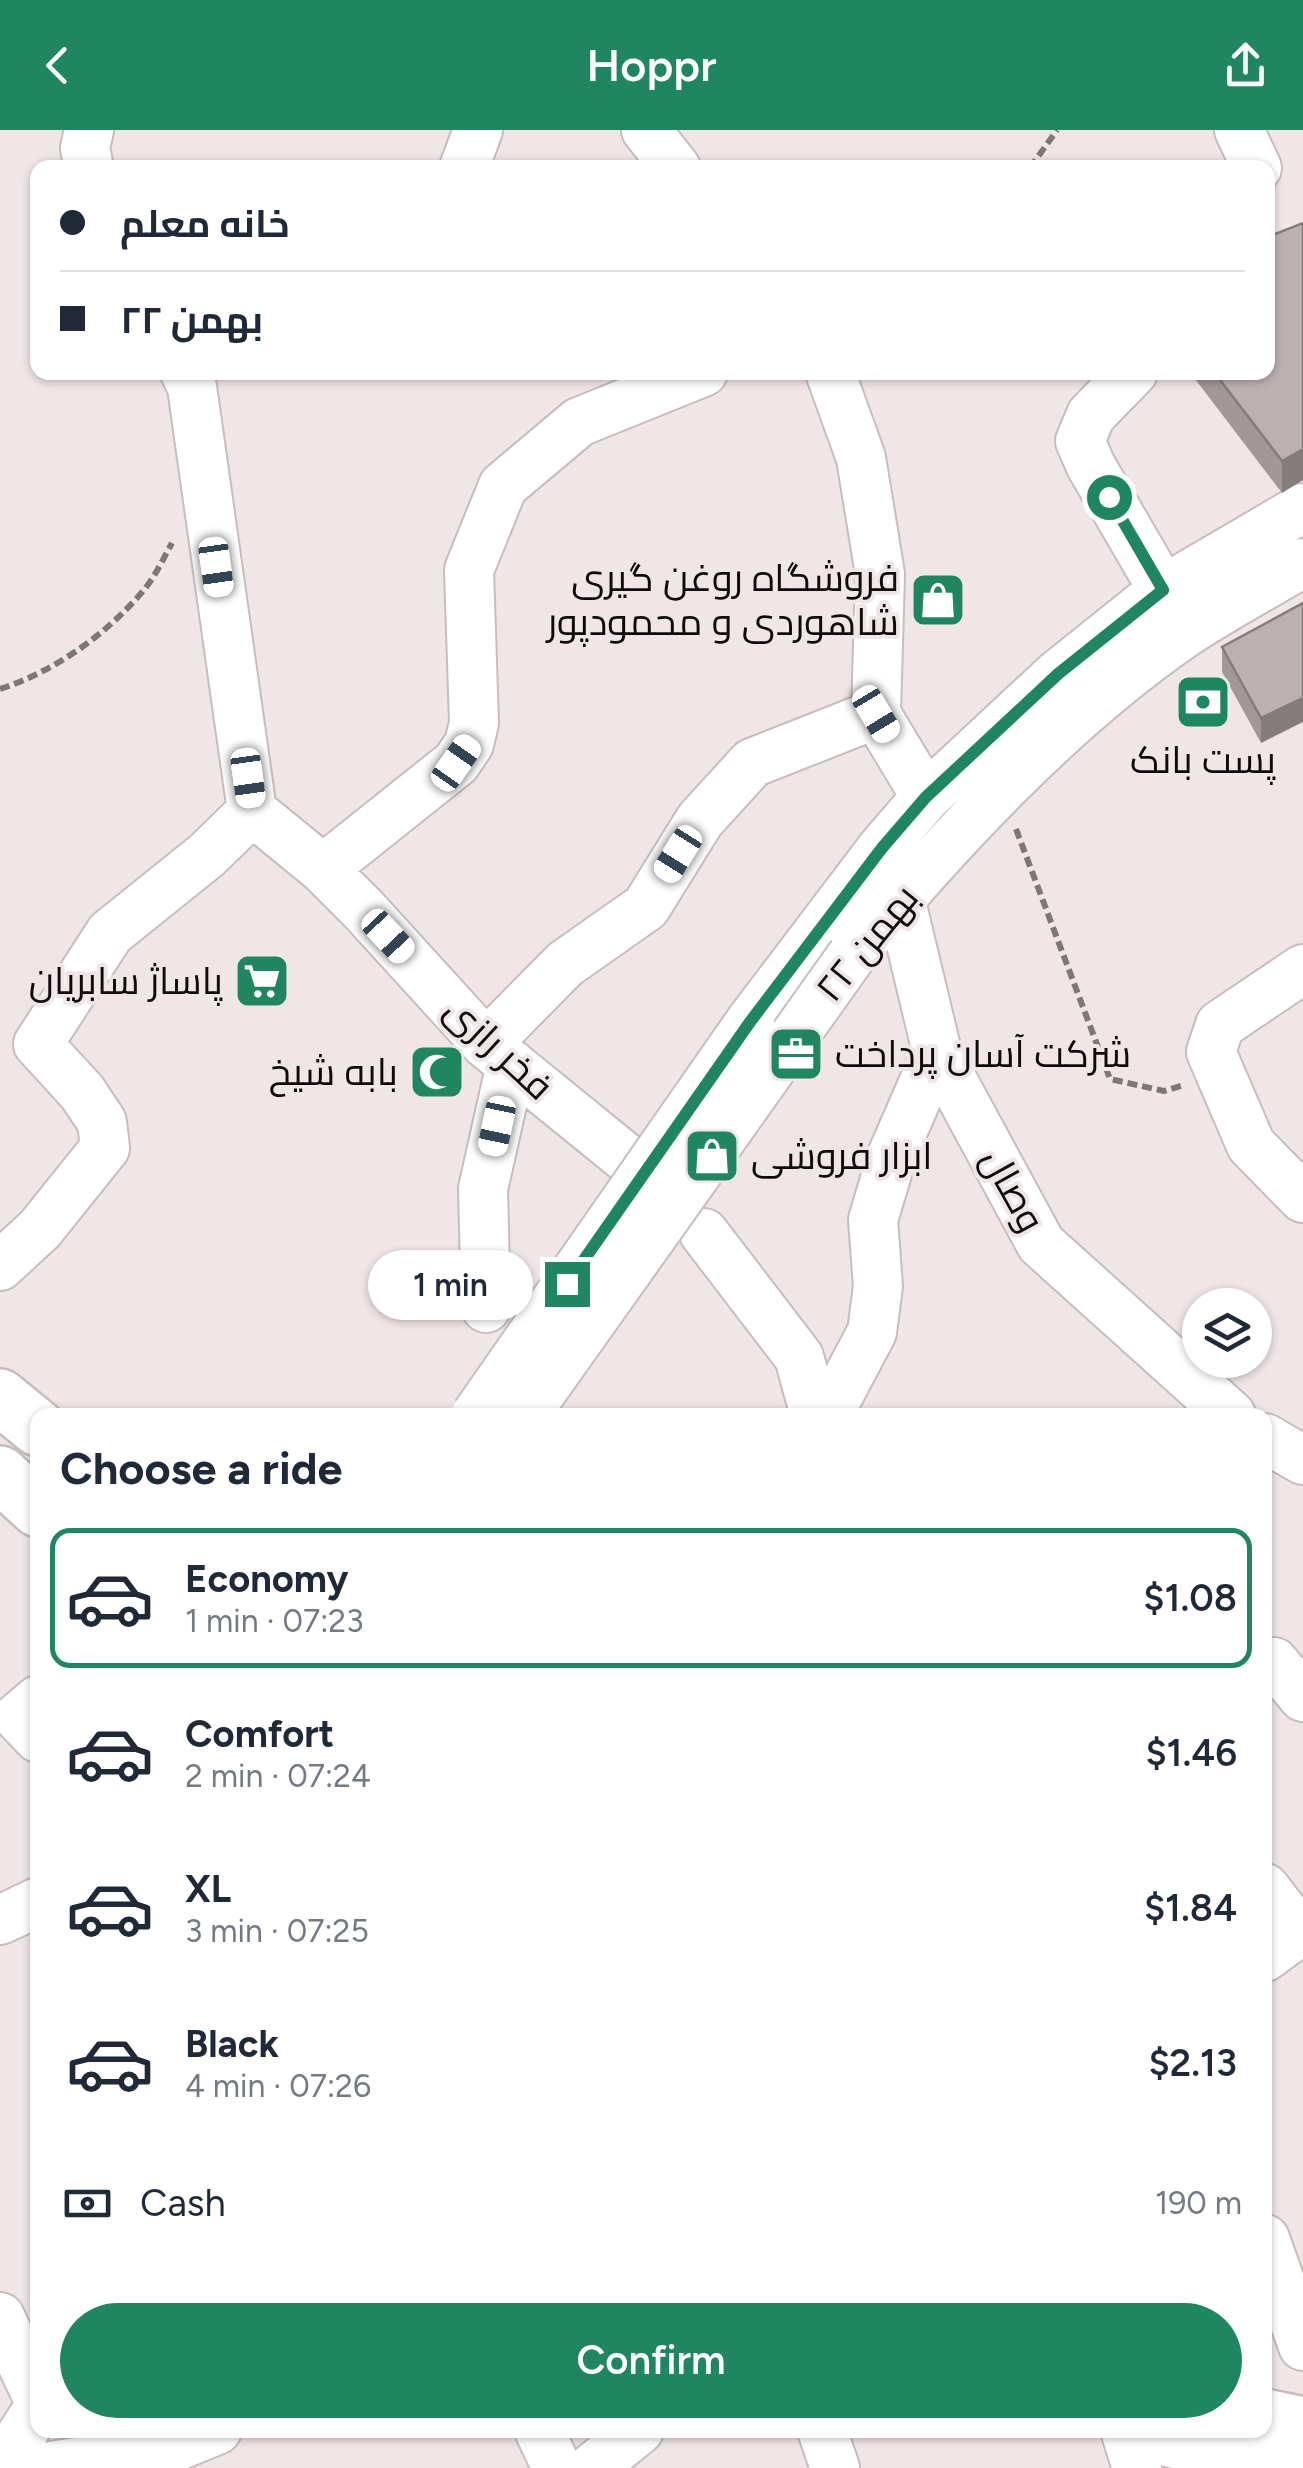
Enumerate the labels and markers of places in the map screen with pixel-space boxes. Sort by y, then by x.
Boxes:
place label: فروشگاه روغن گیری شاهوردی و محمودپور [545,555,899,647]
shop icon: فروشگاه روغن گیری شاهوردی و محمودپور [908,570,968,630]
bank icon: پست بانک [1173,672,1233,732]
place label: پست بانک [1130,737,1276,785]
supermarket icon: پاساژ سابریان [232,951,292,1011]
place label: پاساژ سابریان [29,958,223,1006]
office icon: شرکت آسان پرداخت [766,1024,826,1084]
place label: شرکت آسان پرداخت [835,1031,1131,1079]
mosque icon: بابه شیخ [407,1042,467,1102]
place label: بابه شیخ [269,1049,398,1097]
shop icon: ابزار فروشی [682,1126,742,1186]
place label: ابزار فروشی [751,1133,933,1179]

